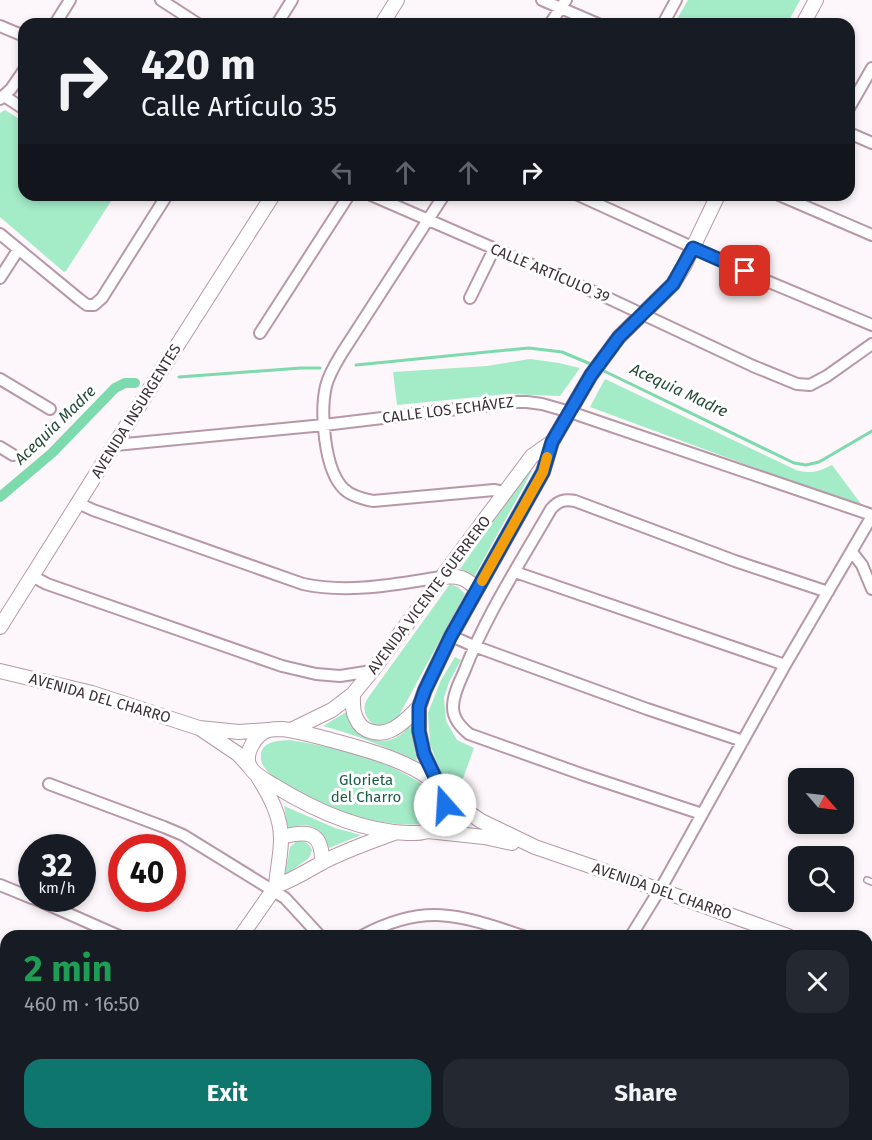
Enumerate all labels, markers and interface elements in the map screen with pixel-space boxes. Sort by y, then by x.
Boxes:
text: 420 m [141,40,256,90]
icon: right [42,42,120,120]
text: Calle Artículo 35 [141,91,337,123]
icon: left [326,156,359,189]
icon: ahead [389,156,422,189]
icon: ahead [452,156,485,189]
icon: right [515,156,548,189]
street label: CALLE ARTÍCULO 39 [488,240,613,306]
pin [719,245,770,296]
icon: arrive [728,254,761,287]
street label: AVENIDA INSURGENTES [87,341,185,481]
water label: Acequia Madre [626,359,731,421]
water label: Acequia Madre [10,382,100,469]
street label: CALLE LOS ECHÁVEZ [381,393,515,427]
street label: AVENIDA VICENTE GUERRERO [364,512,494,678]
street label: AVENIDA DEL CHARRO [27,669,173,727]
north arrow [788,768,854,834]
map controls [788,768,854,912]
park label: Glorieta del Charro [331,771,401,806]
position arrow [413,773,477,837]
speed limit sign: 40 [108,834,186,912]
button: search [788,846,854,912]
text: 32 [42,848,72,884]
street label: AVENIDA DEL CHARRO [590,859,734,923]
text: km/h [38,879,76,897]
text: 2 min [24,947,113,991]
button: close [786,950,849,1013]
text: 460 m · 16:50 [24,992,140,1016]
button: Exit [24,1059,431,1128]
button: Share [443,1059,849,1128]

